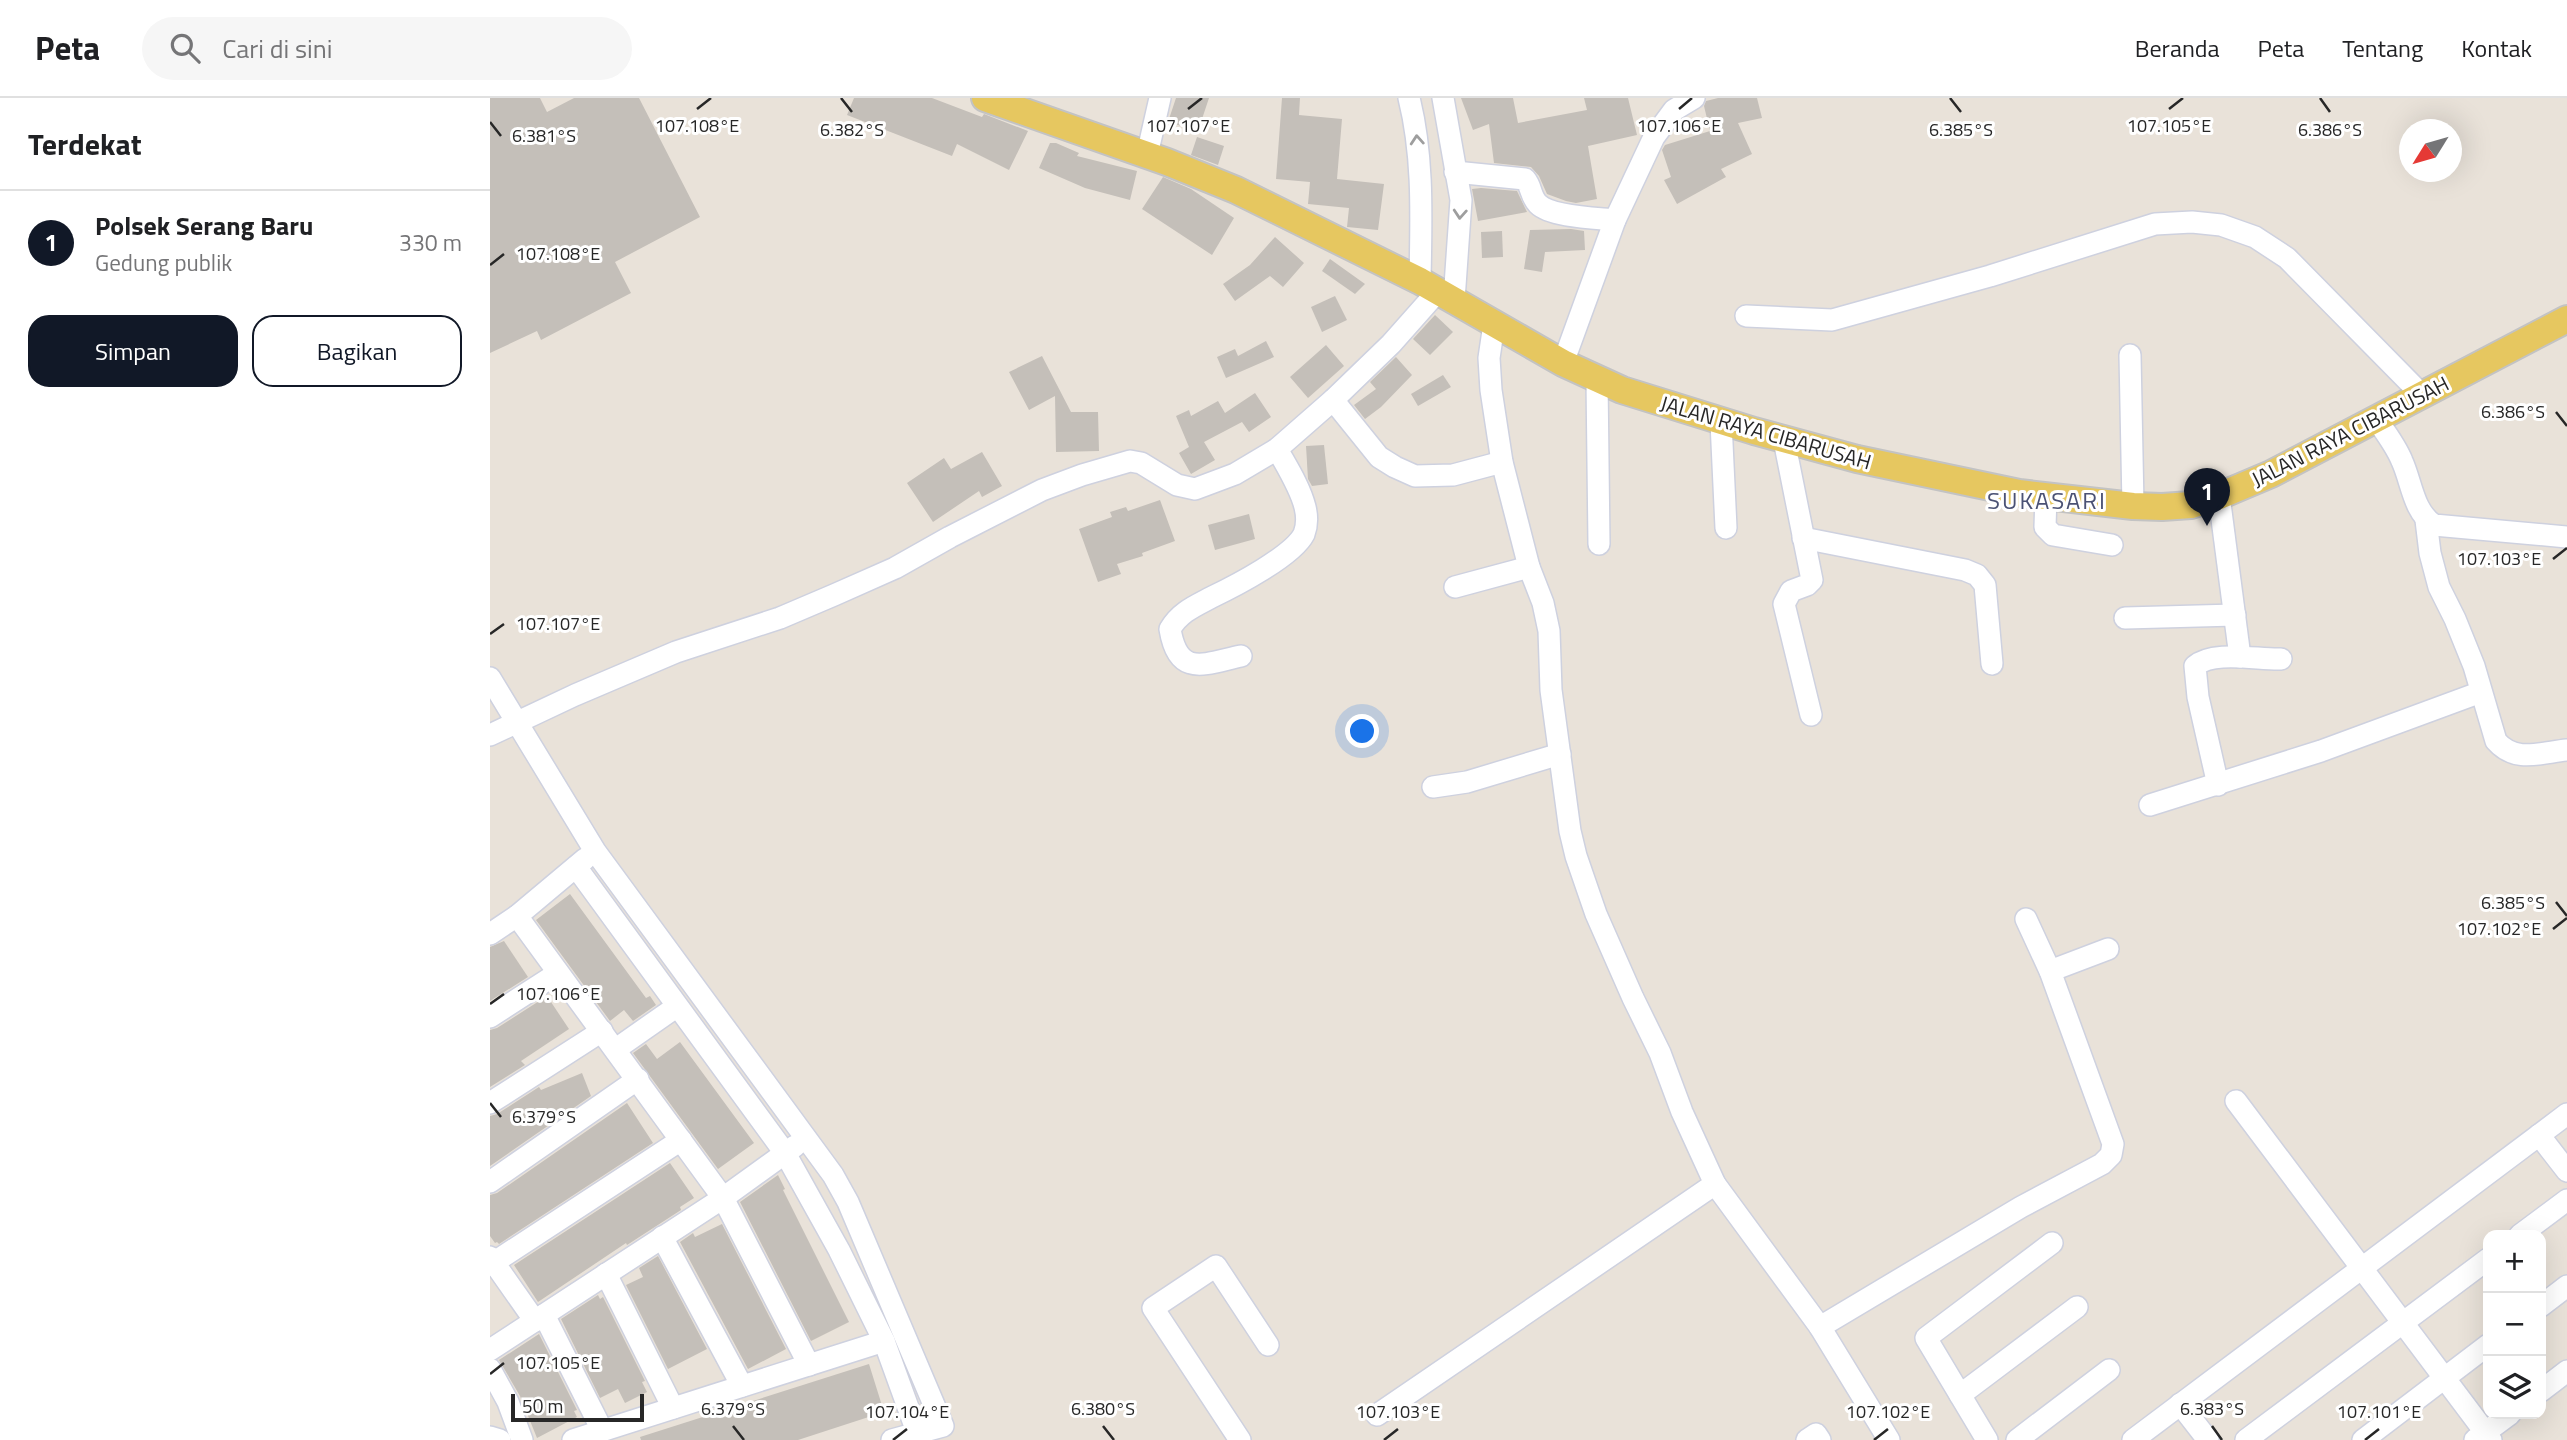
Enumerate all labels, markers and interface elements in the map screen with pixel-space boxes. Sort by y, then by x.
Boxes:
search box [142,17,632,80]
text: Peta [35,23,100,73]
icon: search [166,29,204,67]
text: Cari di sini [222,29,332,68]
text: Beranda [2135,30,2220,66]
text: Peta [2258,30,2304,66]
text: Tentang [2342,30,2423,66]
text: Kontak [2461,30,2532,66]
text: 107.108°E [655,112,739,139]
text: 107.107°E [1146,112,1230,139]
text: 107.106°E [1637,112,1721,139]
text: 107.105°E [2127,112,2211,139]
text: 6.382°S [820,116,884,143]
text: 6.385°S [1929,116,1993,143]
text: 6.386°S [2298,116,2362,143]
north arrow [2399,119,2462,182]
text: Terdekat [28,121,142,167]
text: 6.381°S [512,122,576,149]
one-way arrow [1410,134,1425,145]
text: Polsek Serang Baru [95,206,313,245]
one-way arrow [1452,208,1467,219]
text: 1 [45,225,57,260]
text: 330 m [399,225,462,260]
text: 107.108°E [516,240,600,267]
text: Gedung publik [95,245,232,280]
button: Simpan [28,315,238,387]
button: Bagikan [252,315,462,387]
street label: JALAN RAYA CIBARUSAH [2246,367,2454,495]
street label: JALAN RAYA CIBARUSAH [1657,387,1875,477]
text: 6.386°S [2481,398,2545,425]
pin: 1 [2184,468,2230,526]
district label: SUKASARI [1987,482,2107,518]
text: 107.103°E [2457,545,2541,572]
text: 107.107°E [516,610,600,637]
your location [1345,714,1379,748]
text: 6.385°S [2481,889,2545,916]
text: 107.102°E [2457,915,2541,942]
text: 107.106°E [516,980,600,1007]
text: 6.379°S [512,1103,576,1130]
map controls [2483,1230,2546,1419]
button: + [2483,1230,2546,1293]
button: − [2483,1293,2546,1356]
text: 107.105°E [516,1349,600,1376]
button: layers [2483,1356,2546,1419]
scale bar [511,1391,644,1423]
text: 50 m [522,1391,563,1420]
text: 6.379°S [701,1395,765,1422]
text: 6.380°S [1071,1395,1135,1422]
text: 6.383°S [2180,1395,2244,1422]
text: 107.104°E [865,1398,949,1425]
text: 107.103°E [1356,1398,1440,1425]
text: 107.102°E [1846,1398,1930,1425]
text: 107.101°E [2337,1398,2421,1425]

